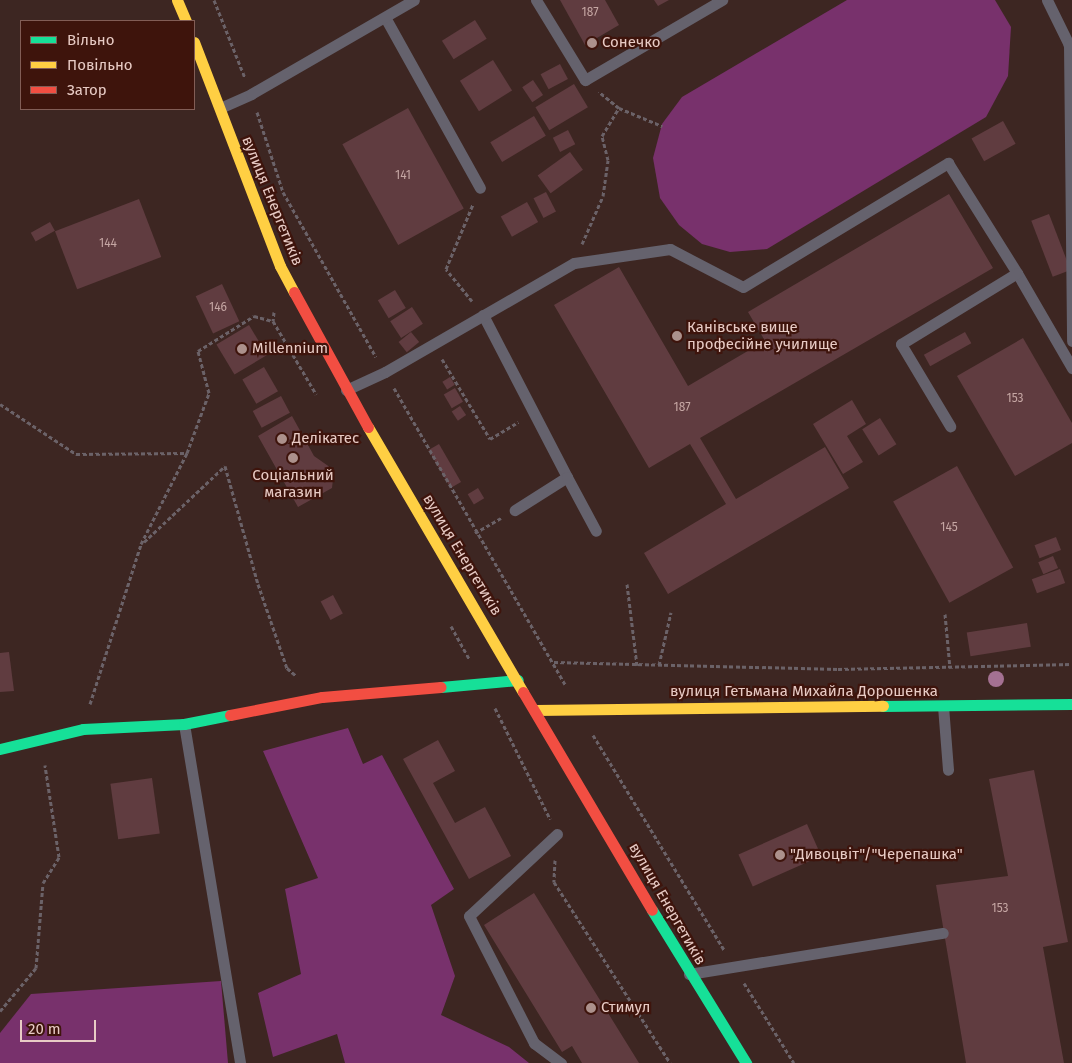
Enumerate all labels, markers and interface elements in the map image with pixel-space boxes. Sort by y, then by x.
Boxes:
house number: 187 [582,6,598,20]
legend [20,20,195,110]
text: Вільно [67,31,114,49]
place label: Сонечко [602,34,661,52]
marker: Сонечко [586,37,598,49]
text: Повільно [67,56,133,74]
text: Затор [67,81,107,99]
street label: вулиця Енергетиків [238,134,306,268]
house number: 141 [395,169,411,183]
house number: 144 [99,237,117,251]
house number: 146 [209,301,227,315]
place label: Канівське вище професійне училище [687,318,838,353]
marker: Канівське вище професійне училище [671,330,683,342]
place label: Millennium [252,340,328,358]
marker: Millennium [236,343,248,355]
house number: 153 [1006,392,1024,406]
house number: 187 [674,401,690,415]
place label: Делікатес [292,430,359,448]
marker: Делікатес [276,433,288,445]
marker: Соціальний магазин [287,452,299,464]
place label: Соціальний магазин [252,466,334,501]
street label: вулиця Енергетиків [419,491,505,619]
house number: 145 [940,521,958,535]
street label: вулиця Гетьмана Михайла Дорошенка [670,683,938,701]
street label: вулиця Енергетиків [625,840,709,968]
place label: "Дивоцвіт"/"Черепашка" [790,846,963,864]
marker: "Дивоцвіт"/"Черепашка" [774,849,786,861]
house number: 153 [991,902,1009,916]
place label: Стимул [601,999,650,1017]
marker: Стимул [585,1002,597,1014]
scale bar [22,1010,99,1042]
text: 20 m [28,1020,61,1038]

